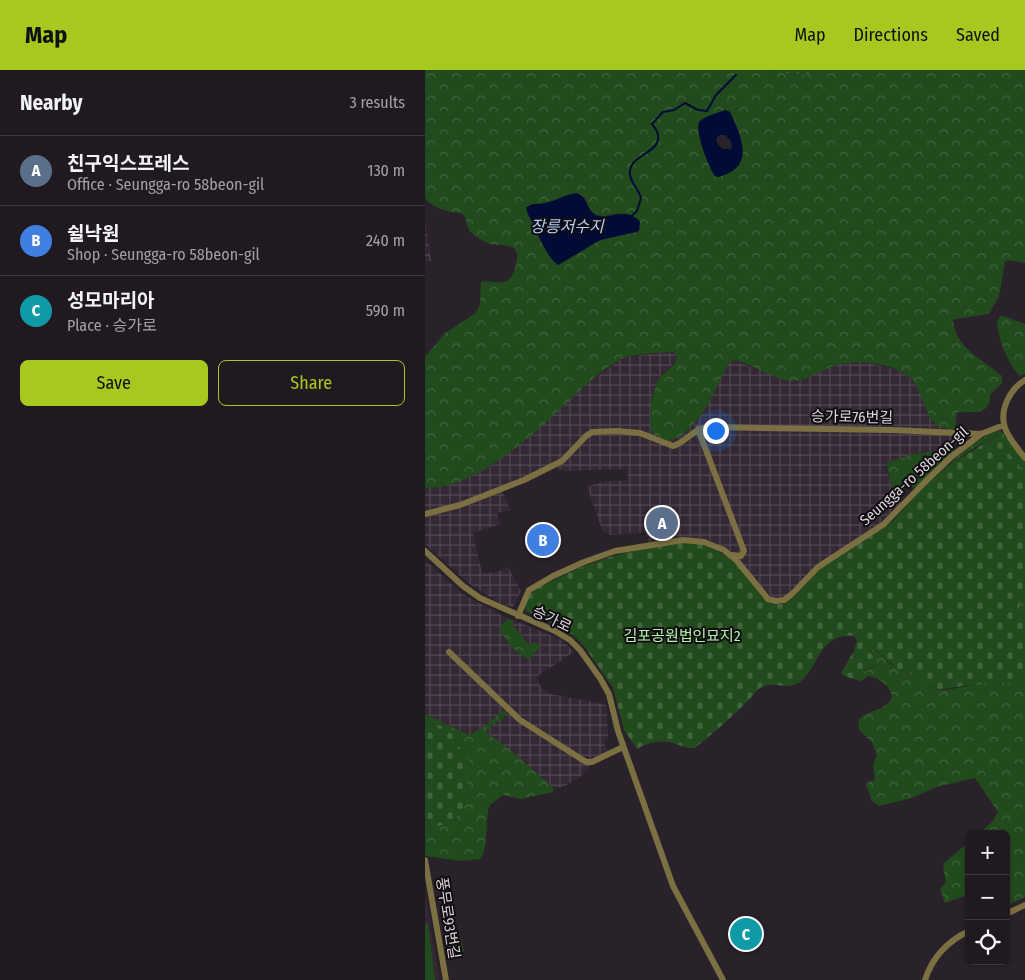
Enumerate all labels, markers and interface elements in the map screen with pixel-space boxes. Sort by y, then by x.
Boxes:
text: Map [25,21,67,49]
text: Map [794,24,826,46]
text: Directions [854,24,928,46]
text: Saved [956,24,1000,46]
text: Nearby [20,90,82,116]
text: 3 results [349,93,405,112]
text: 친구익스프레스 [67,152,189,175]
text: A [32,161,40,180]
text: 130 m [367,161,405,180]
text: Office · Seungga-ro 58beon-gil [67,175,264,194]
water label: 장릉저수지 [530,217,605,236]
text: 쉴낙원 [67,222,119,245]
text: B [32,231,40,250]
text: 240 m [366,231,405,250]
text: Shop · Seungga-ro 58beon-gil [67,245,260,264]
text: 성모마리아 [67,289,154,312]
text: C [32,301,40,320]
text: 590 m [366,301,405,320]
text: Place · 승가로 [67,316,157,335]
button: Save [20,360,208,406]
button: Share [218,360,405,406]
street label: 승가로76번길 [811,407,893,427]
your location [703,418,729,444]
street label: Seungga-ro 58beon-gil [856,423,972,529]
pin: A [646,504,678,542]
pin: B [527,521,559,559]
street label: 승가로 [529,602,575,636]
park label: 김포공원법인묘지2 [623,627,741,645]
map controls [965,830,1010,965]
button: + [965,830,1010,875]
button: − [965,875,1010,920]
street label: 풍무로93번길 [433,876,463,960]
pin: C [730,915,762,953]
button: locate [965,920,1010,965]

